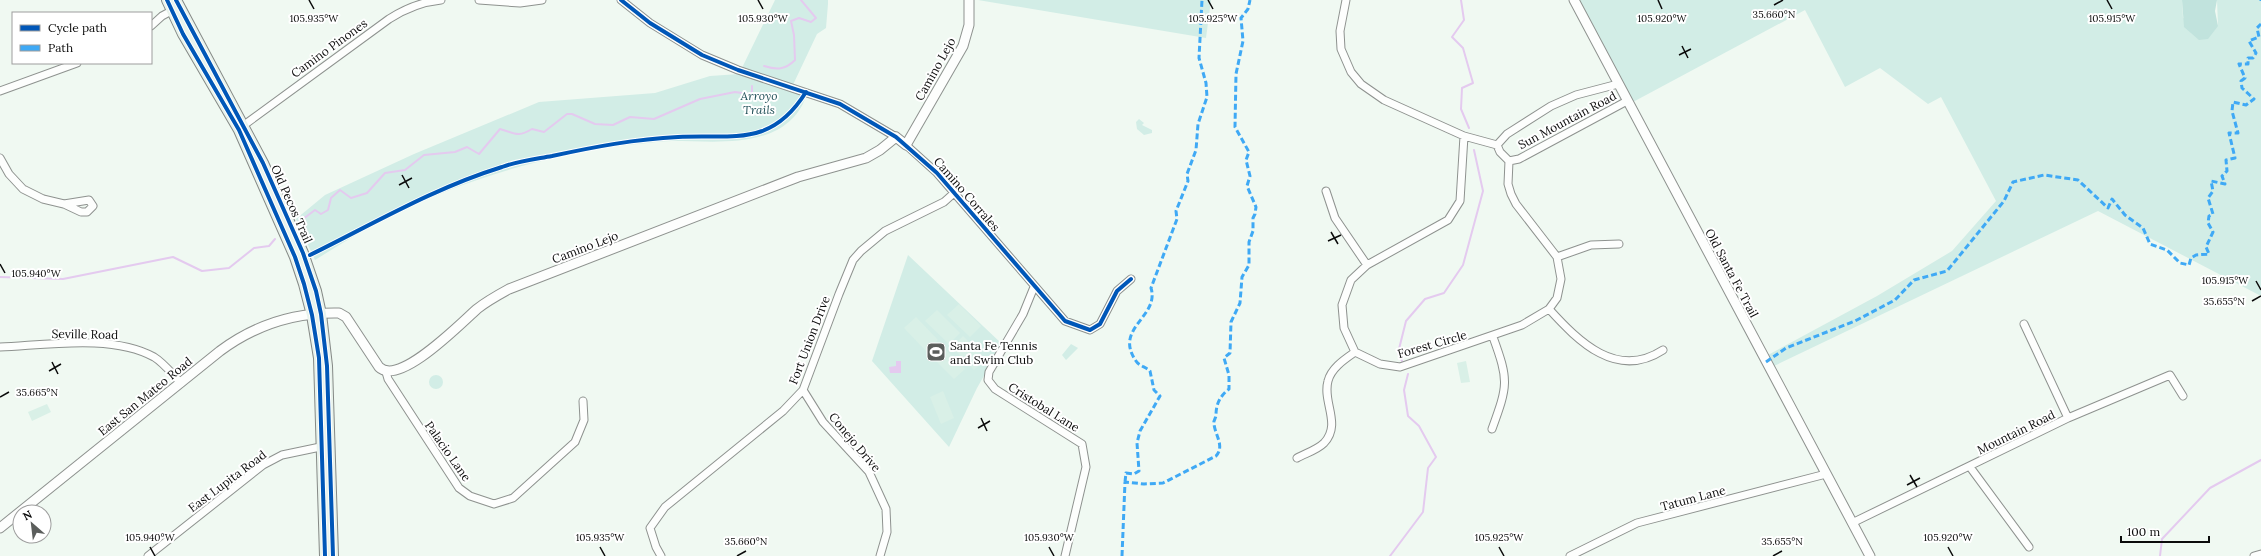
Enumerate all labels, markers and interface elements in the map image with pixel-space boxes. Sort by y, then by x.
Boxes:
text: 35.660°N [1753,8,1796,21]
legend [12,12,152,64]
text: 105.935°W [290,12,339,25]
text: 105.930°W [738,12,789,25]
text: 105.925°W [1189,12,1238,25]
text: 105.920°W [1637,12,1688,25]
text: 105.915°W [2089,12,2136,25]
street label: Camino Pinones [288,15,370,81]
text: Cycle path [48,20,107,35]
street label: Camino Lejo [912,35,958,103]
text: Path [48,40,73,55]
park label: Arroyo Trails [740,88,777,117]
street label: Sun Mountain Road [1515,88,1619,152]
street label: Camino Corrales [931,154,1004,234]
street label: Old Pecos Trail [268,162,316,246]
street label: Old Santa Fe Trail [1702,226,1762,320]
street label: Camino Lejo [550,228,620,266]
text: 105.940°W [11,267,62,280]
text: 105.915°W [2202,274,2249,287]
street label: Fort Union Drive [785,293,833,386]
text: 35.655°N [2203,295,2245,308]
street label: Seville Road [52,326,118,342]
street label: Forest Circle [1396,327,1469,361]
place label: Santa Fe Tennis and Swim Club [950,338,1038,367]
sports icon: Santa Fe Tennis and Swim Club [925,341,947,363]
street label: East San Mateo Road [95,353,195,439]
street label: Cristobal Lane [1006,379,1083,435]
text: 35.665°N [16,386,58,399]
street label: Mountain Road [1975,407,2057,457]
street label: Conejo Drive [826,409,884,475]
street label: Palacio Lane [422,418,474,484]
street label: East Lupita Road [185,447,269,515]
street label: Tatum Lane [1659,482,1727,514]
north arrow [12,504,52,544]
text: N [20,507,35,523]
scale bar [2121,518,2209,544]
text: 100 m [2127,524,2160,539]
text: 105.940°W [125,531,176,544]
text: 105.935°W [576,531,625,544]
text: 105.930°W [1024,531,1075,544]
text: 105.925°W [1475,531,1524,544]
text: 105.920°W [1923,531,1974,544]
text: 35.660°N [725,535,768,548]
text: 35.655°N [1761,535,1803,548]

